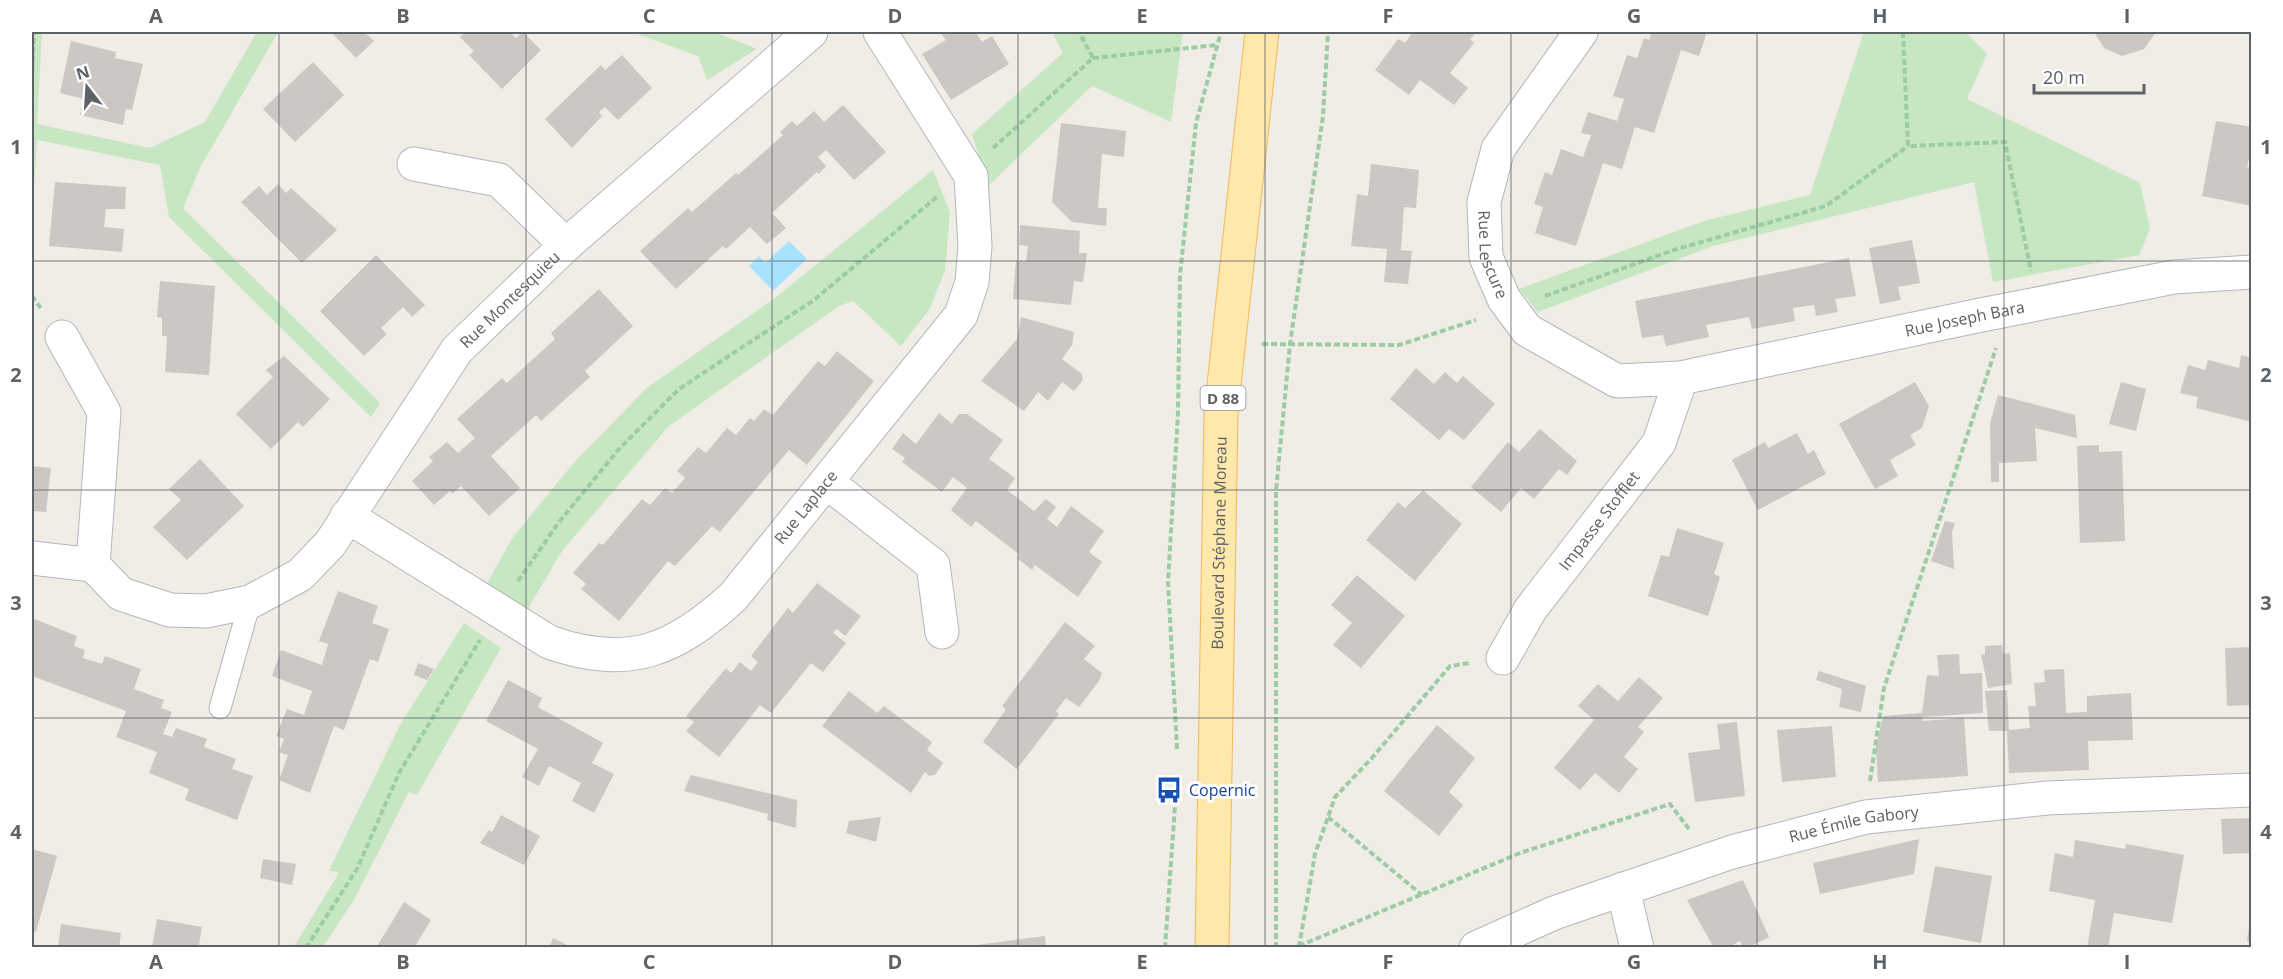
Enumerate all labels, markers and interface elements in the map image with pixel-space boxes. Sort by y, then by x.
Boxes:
text: A [149,2,163,29]
text: B [396,2,410,29]
text: C [643,2,656,29]
text: D [888,2,902,29]
text: E [1136,2,1148,29]
text: F [1383,2,1393,29]
text: G [1627,2,1641,29]
text: H [1872,2,1888,29]
text: I [2124,2,2130,29]
north arrow [57,57,117,117]
scale bar [2034,57,2144,95]
text: N [73,60,92,85]
text: 20 m [2043,65,2085,89]
text: 1 [10,133,22,160]
text: 1 [2260,133,2272,160]
street label: Rue Lescure [1473,210,1513,302]
street label: Rue Montesquieu [455,246,565,353]
street label: Rue Joseph Bara [1903,296,2027,342]
text: 2 [10,361,22,388]
text: 2 [2260,361,2272,388]
road number: D 88 [1200,386,1246,410]
street label: Boulevard Stéphane Moreau [1206,436,1232,650]
street label: Rue Laplace [769,465,842,549]
street label: Impasse Stofflet [1554,466,1645,575]
text: 3 [10,589,22,616]
text: 3 [2260,589,2272,616]
bus stop icon: Copernic [1154,775,1184,805]
place label: Copernic [1189,779,1256,801]
street label: Rue Émile Gabory [1787,800,1921,848]
text: 4 [10,818,22,845]
text: 4 [2260,818,2272,845]
text: A [149,948,163,975]
text: B [396,948,410,975]
text: C [643,948,656,975]
text: D [888,948,902,975]
text: E [1136,948,1148,975]
text: F [1383,948,1393,975]
text: G [1627,948,1641,975]
text: H [1872,948,1888,975]
text: I [2124,948,2130,975]

